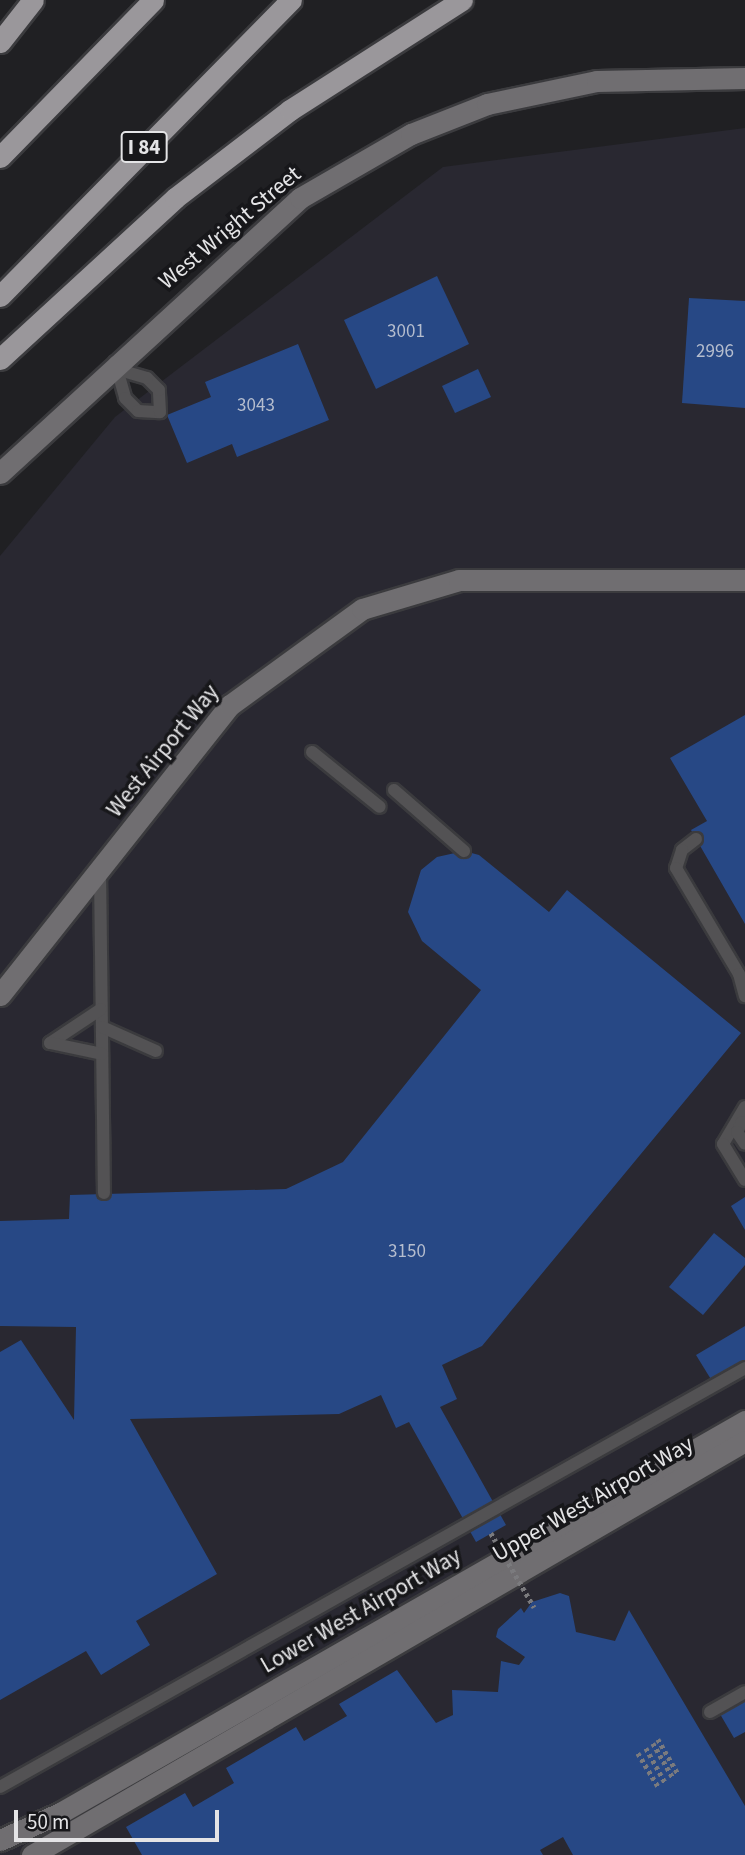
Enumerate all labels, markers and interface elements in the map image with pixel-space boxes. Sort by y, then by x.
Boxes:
road number: I 84 [120,130,168,164]
street label: West Wright Street [153,161,307,295]
house number: 3001 [387,321,425,343]
house number: 2996 [696,341,734,363]
house number: 3043 [237,395,275,417]
street label: West Airport Way [101,679,225,823]
house number: 3150 [388,1241,426,1263]
street label: Upper West Airport Way [488,1430,698,1568]
street label: Lower West Airport Way [256,1542,466,1680]
scale bar [18,1796,222,1840]
text: 50 m [27,1807,69,1837]

